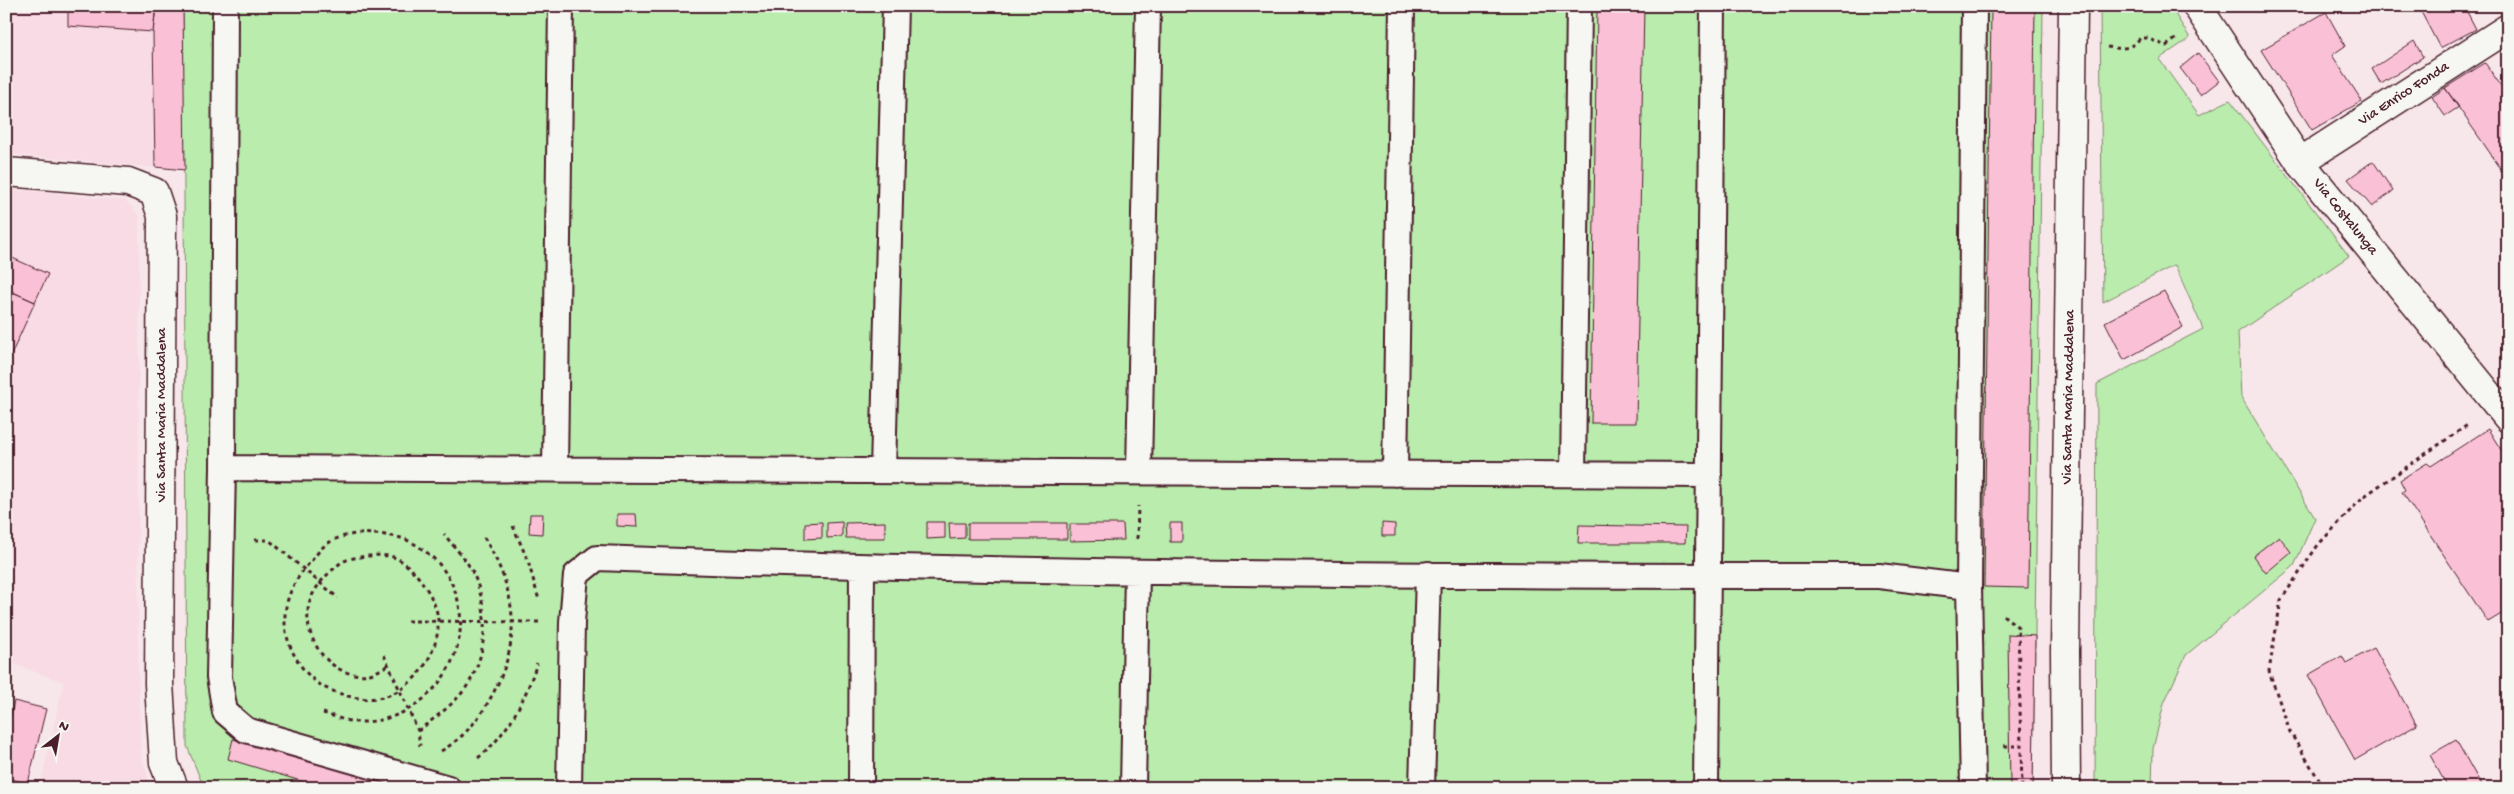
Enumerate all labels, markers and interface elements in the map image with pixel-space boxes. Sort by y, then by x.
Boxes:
street label: Via Enrico Fonda [2354,58,2453,131]
street label: Via Costalunga [2308,174,2382,260]
street label: Via Santa Maria Maddalena [2058,309,2080,485]
street label: Via Santa Maria Maddalena [153,327,171,503]
north arrow [32,712,82,762]
text: N [55,717,72,737]

